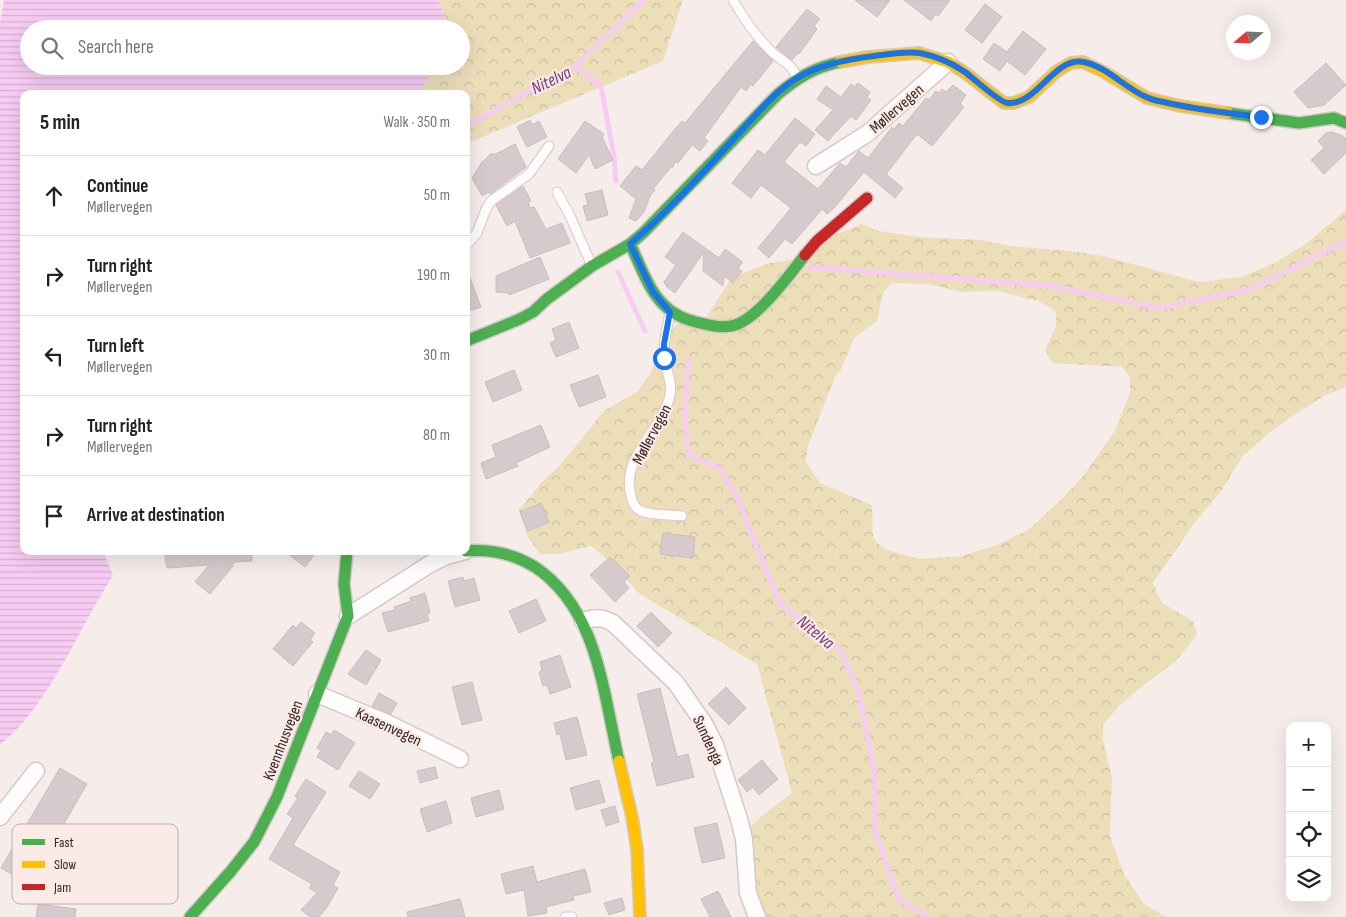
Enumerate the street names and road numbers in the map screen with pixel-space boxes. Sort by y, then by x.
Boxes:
street label: Møllervegen [866,81,928,138]
street label: Møllervegen [629,401,676,468]
street label: Kvennhusvegen [259,698,307,783]
street label: Kaasenvegen [352,704,424,751]
street label: Sundenga [688,713,727,769]

